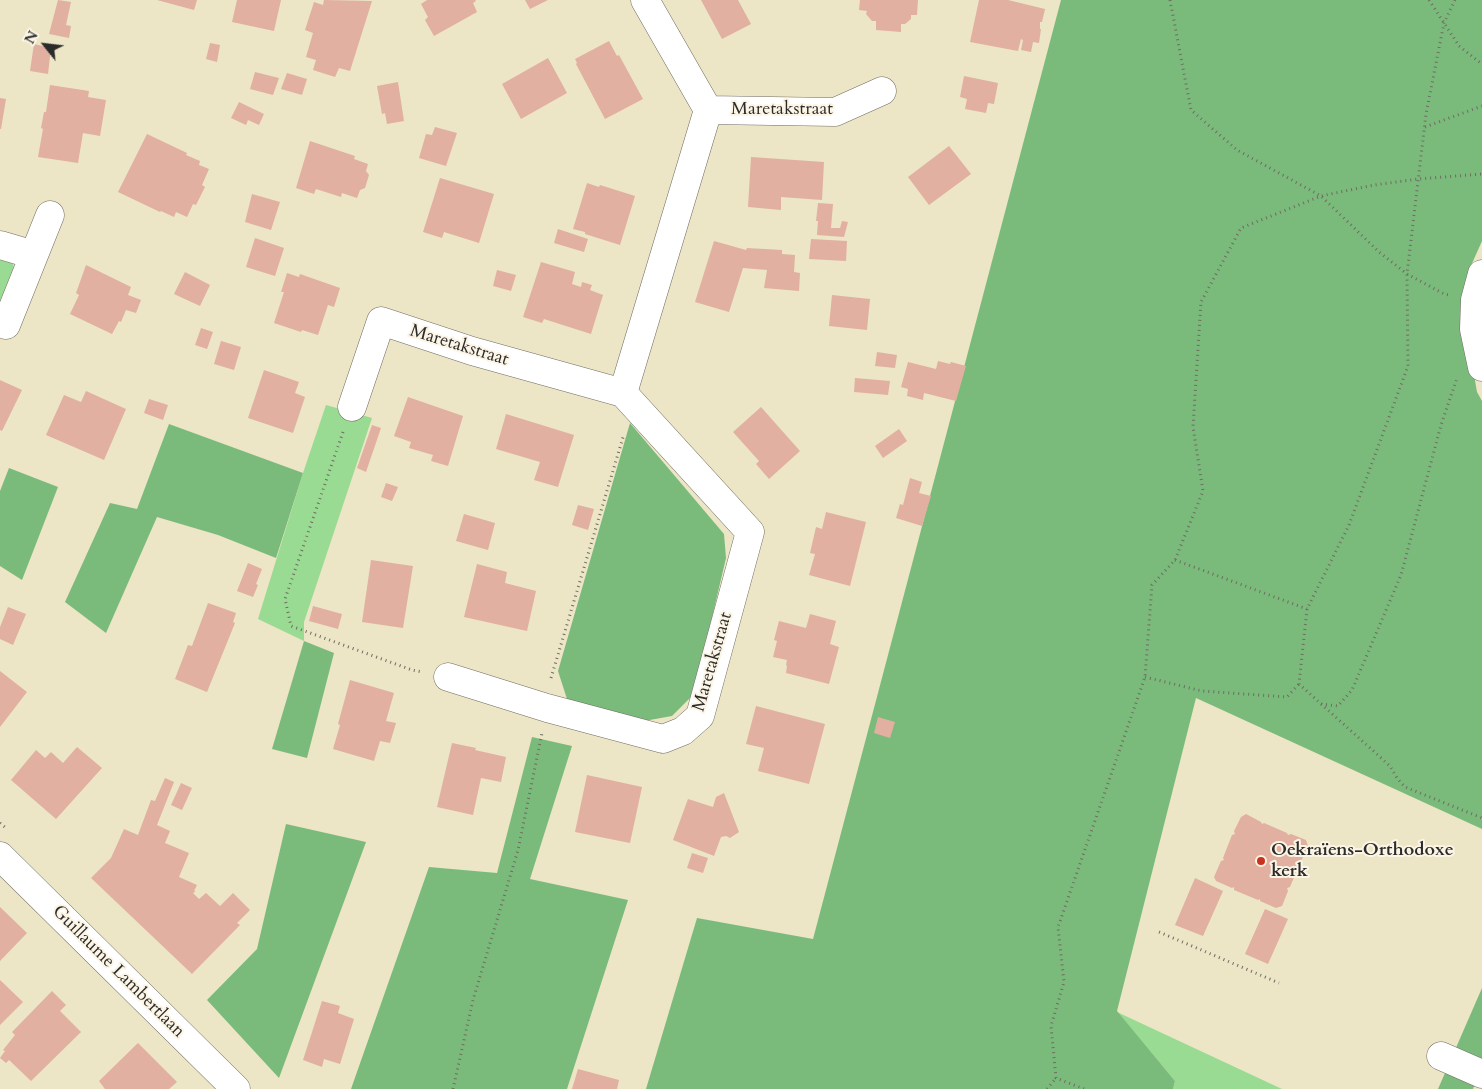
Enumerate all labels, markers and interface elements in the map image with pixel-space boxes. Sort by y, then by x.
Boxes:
north arrow [20,20,70,70]
text: N [20,28,43,47]
street label: Maretakstraat [731,99,833,121]
street label: Maretakstraat [407,321,511,371]
street label: Maretakstraat [689,610,737,714]
place label: Oekraïens-Orthodoxe kerk [1271,840,1454,882]
marker: Oekraïens-Orthodoxe kerk [1255,855,1267,867]
street label: Guillaume Lambertlaan [47,901,189,1043]

